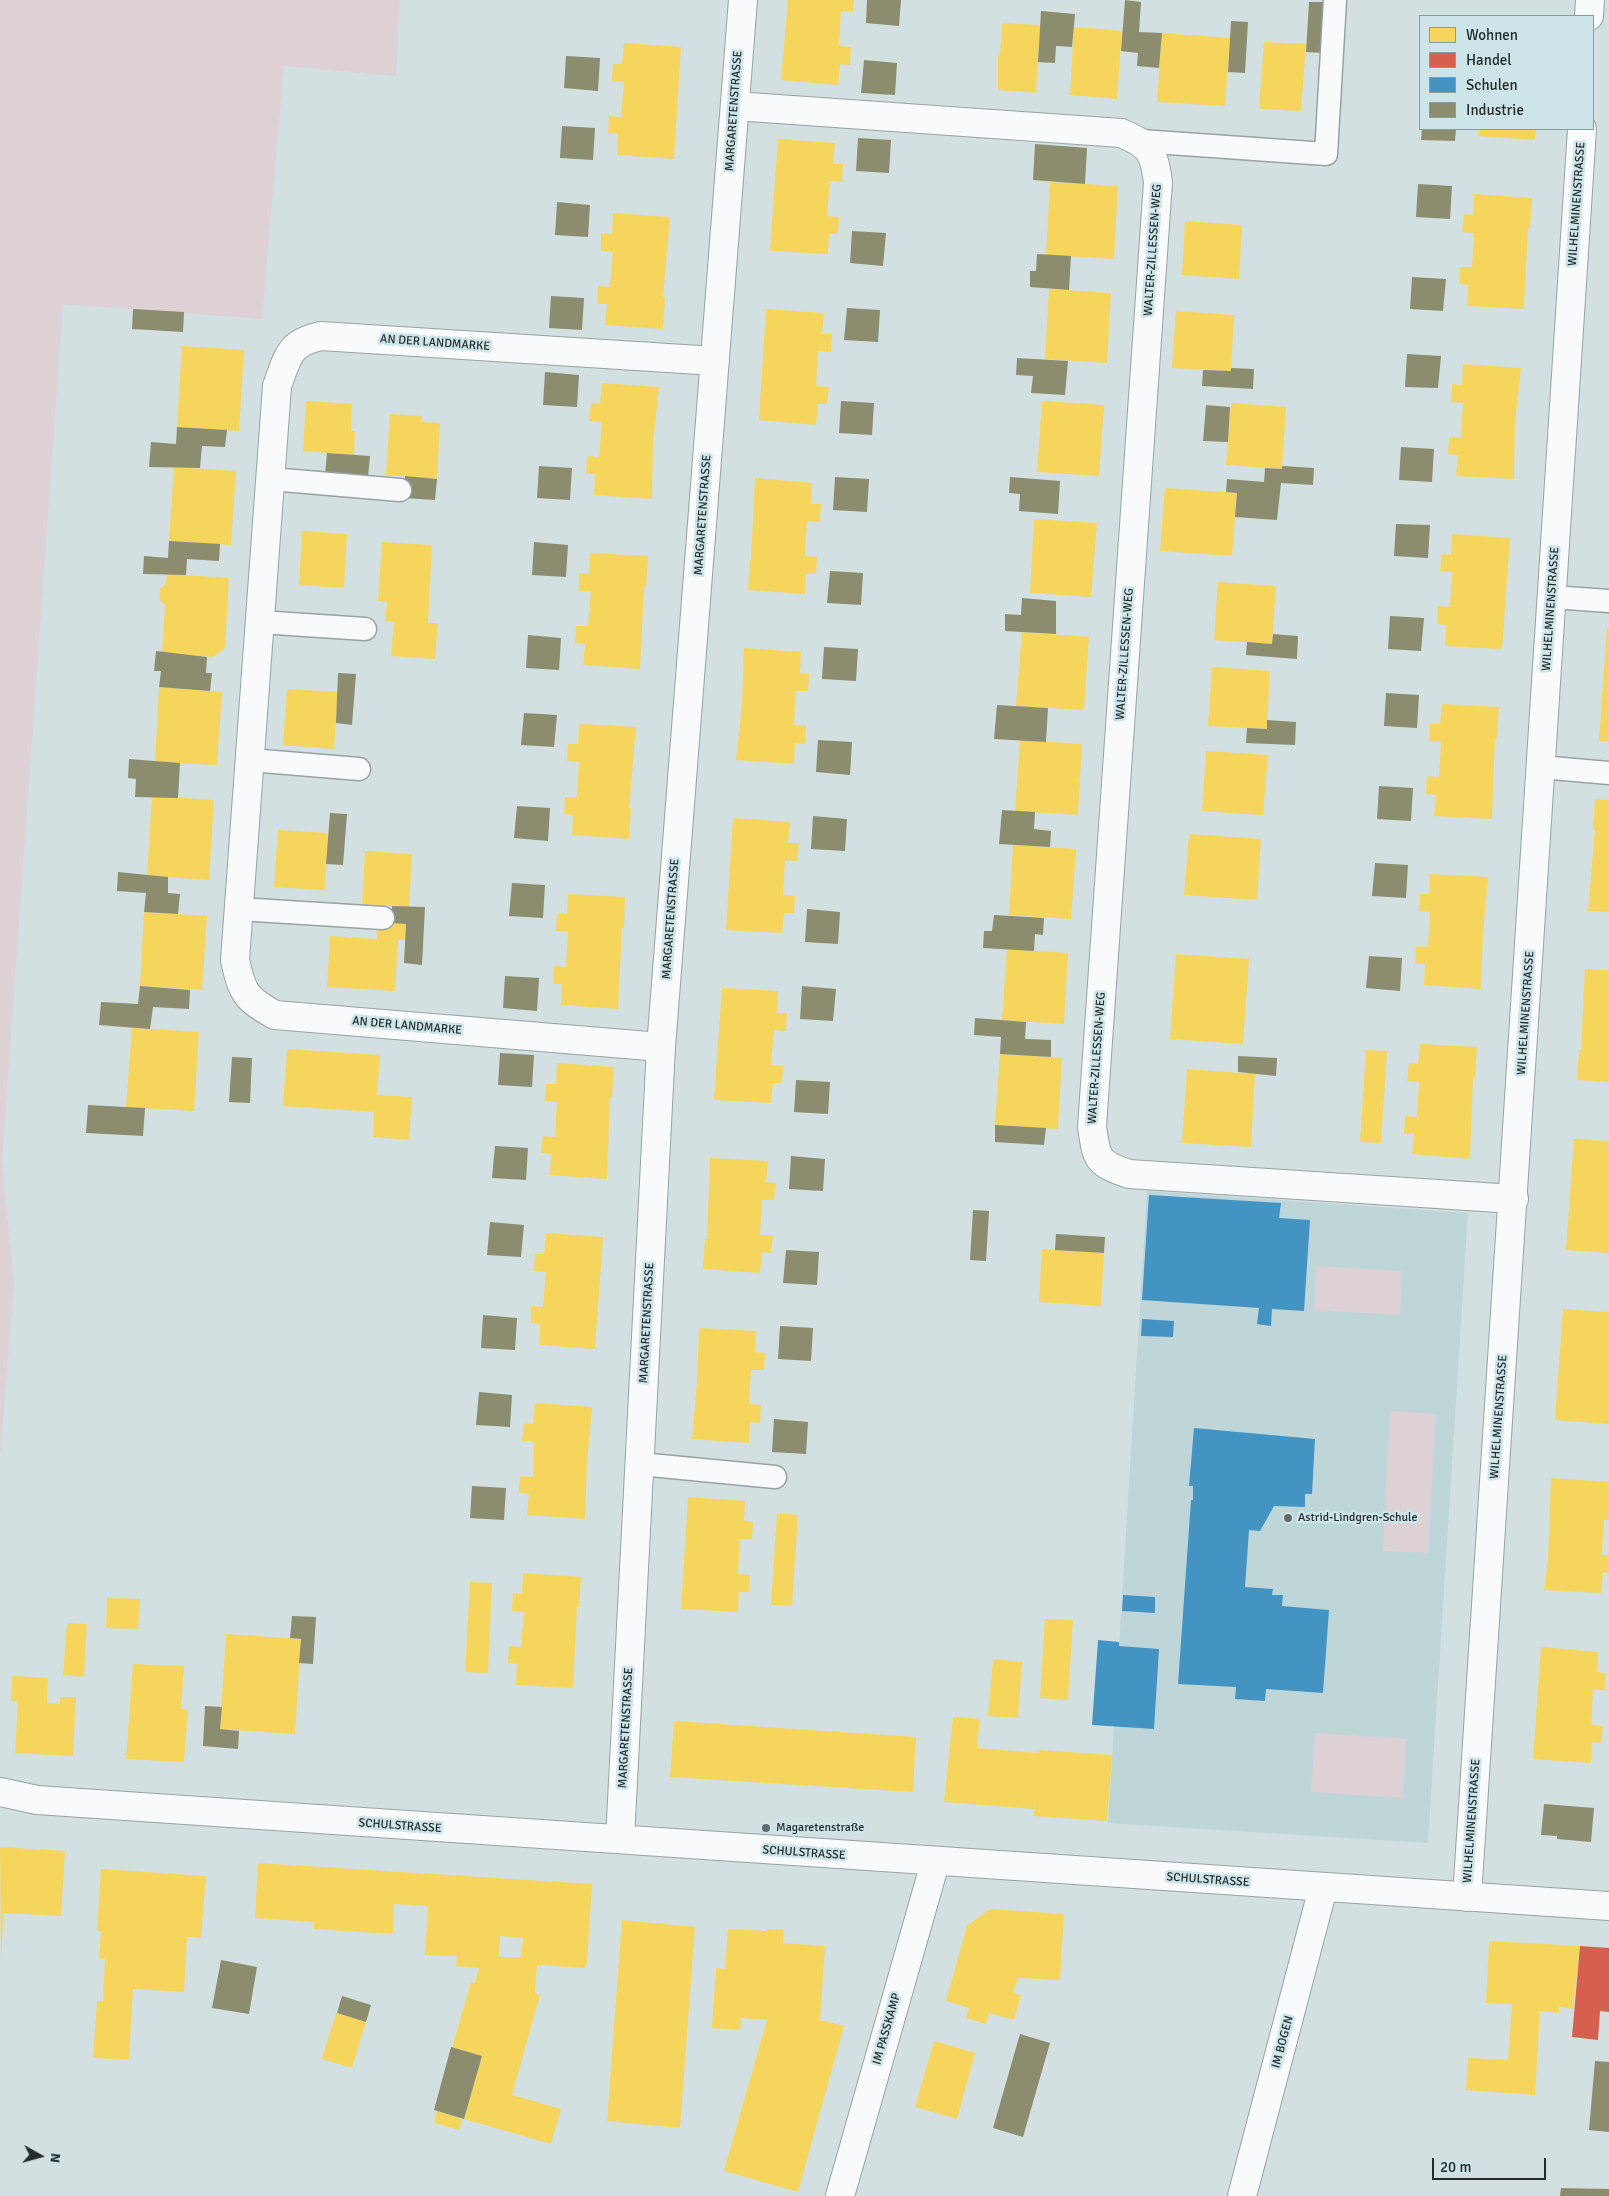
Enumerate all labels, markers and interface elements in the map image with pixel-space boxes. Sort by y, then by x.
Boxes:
legend [1419,15,1594,130]
text: Wohnen [1466,26,1518,44]
street label: MARGARETENSTRASSE [723,50,745,172]
text: Handel [1466,51,1512,69]
text: Schulen [1466,76,1518,94]
text: Industrie [1466,101,1524,119]
street label: WILHELMINENSTRASSE [1565,142,1589,266]
street label: WALTER-ZILLESSEN-WEG [1141,183,1165,317]
street label: AN DER LANDMARKE [380,332,490,354]
street label: MARGARETENSTRASSE [692,454,714,576]
street label: WILHELMINENSTRASSE [1539,547,1563,671]
street label: WALTER-ZILLESSEN-WEG [1113,587,1137,721]
street label: MARGARETENSTRASSE [660,858,682,980]
street label: WILHELMINENSTRASSE [1514,951,1538,1075]
street label: WALTER-ZILLESSEN-WEG [1085,991,1109,1125]
street label: AN DER LANDMARKE [352,1014,462,1038]
street label: MARGARETENSTRASSE [637,1262,657,1384]
street label: WILHELMINENSTRASSE [1487,1355,1511,1479]
place label: Astrid-Lindgren-Schule [1298,1511,1418,1525]
marker: Astrid-Lindgren-Schule [1282,1512,1294,1524]
street label: MARGARETENSTRASSE [616,1667,636,1789]
street label: WILHELMINENSTRASSE [1460,1759,1484,1883]
street label: SCHULSTRASSE [358,1816,442,1836]
place label: Magaretenstraße [776,1821,864,1835]
marker: Magaretenstraße [760,1822,772,1834]
street label: SCHULSTRASSE [762,1843,846,1863]
street label: SCHULSTRASSE [1166,1870,1250,1890]
street label: IM PASSKAMP [870,1992,904,2066]
street label: IM BOGEN [1269,2014,1297,2070]
north arrow [15,2131,65,2181]
scale bar [1434,2148,1548,2180]
text: N [46,2152,64,2164]
text: 20 m [1440,2158,1471,2176]

